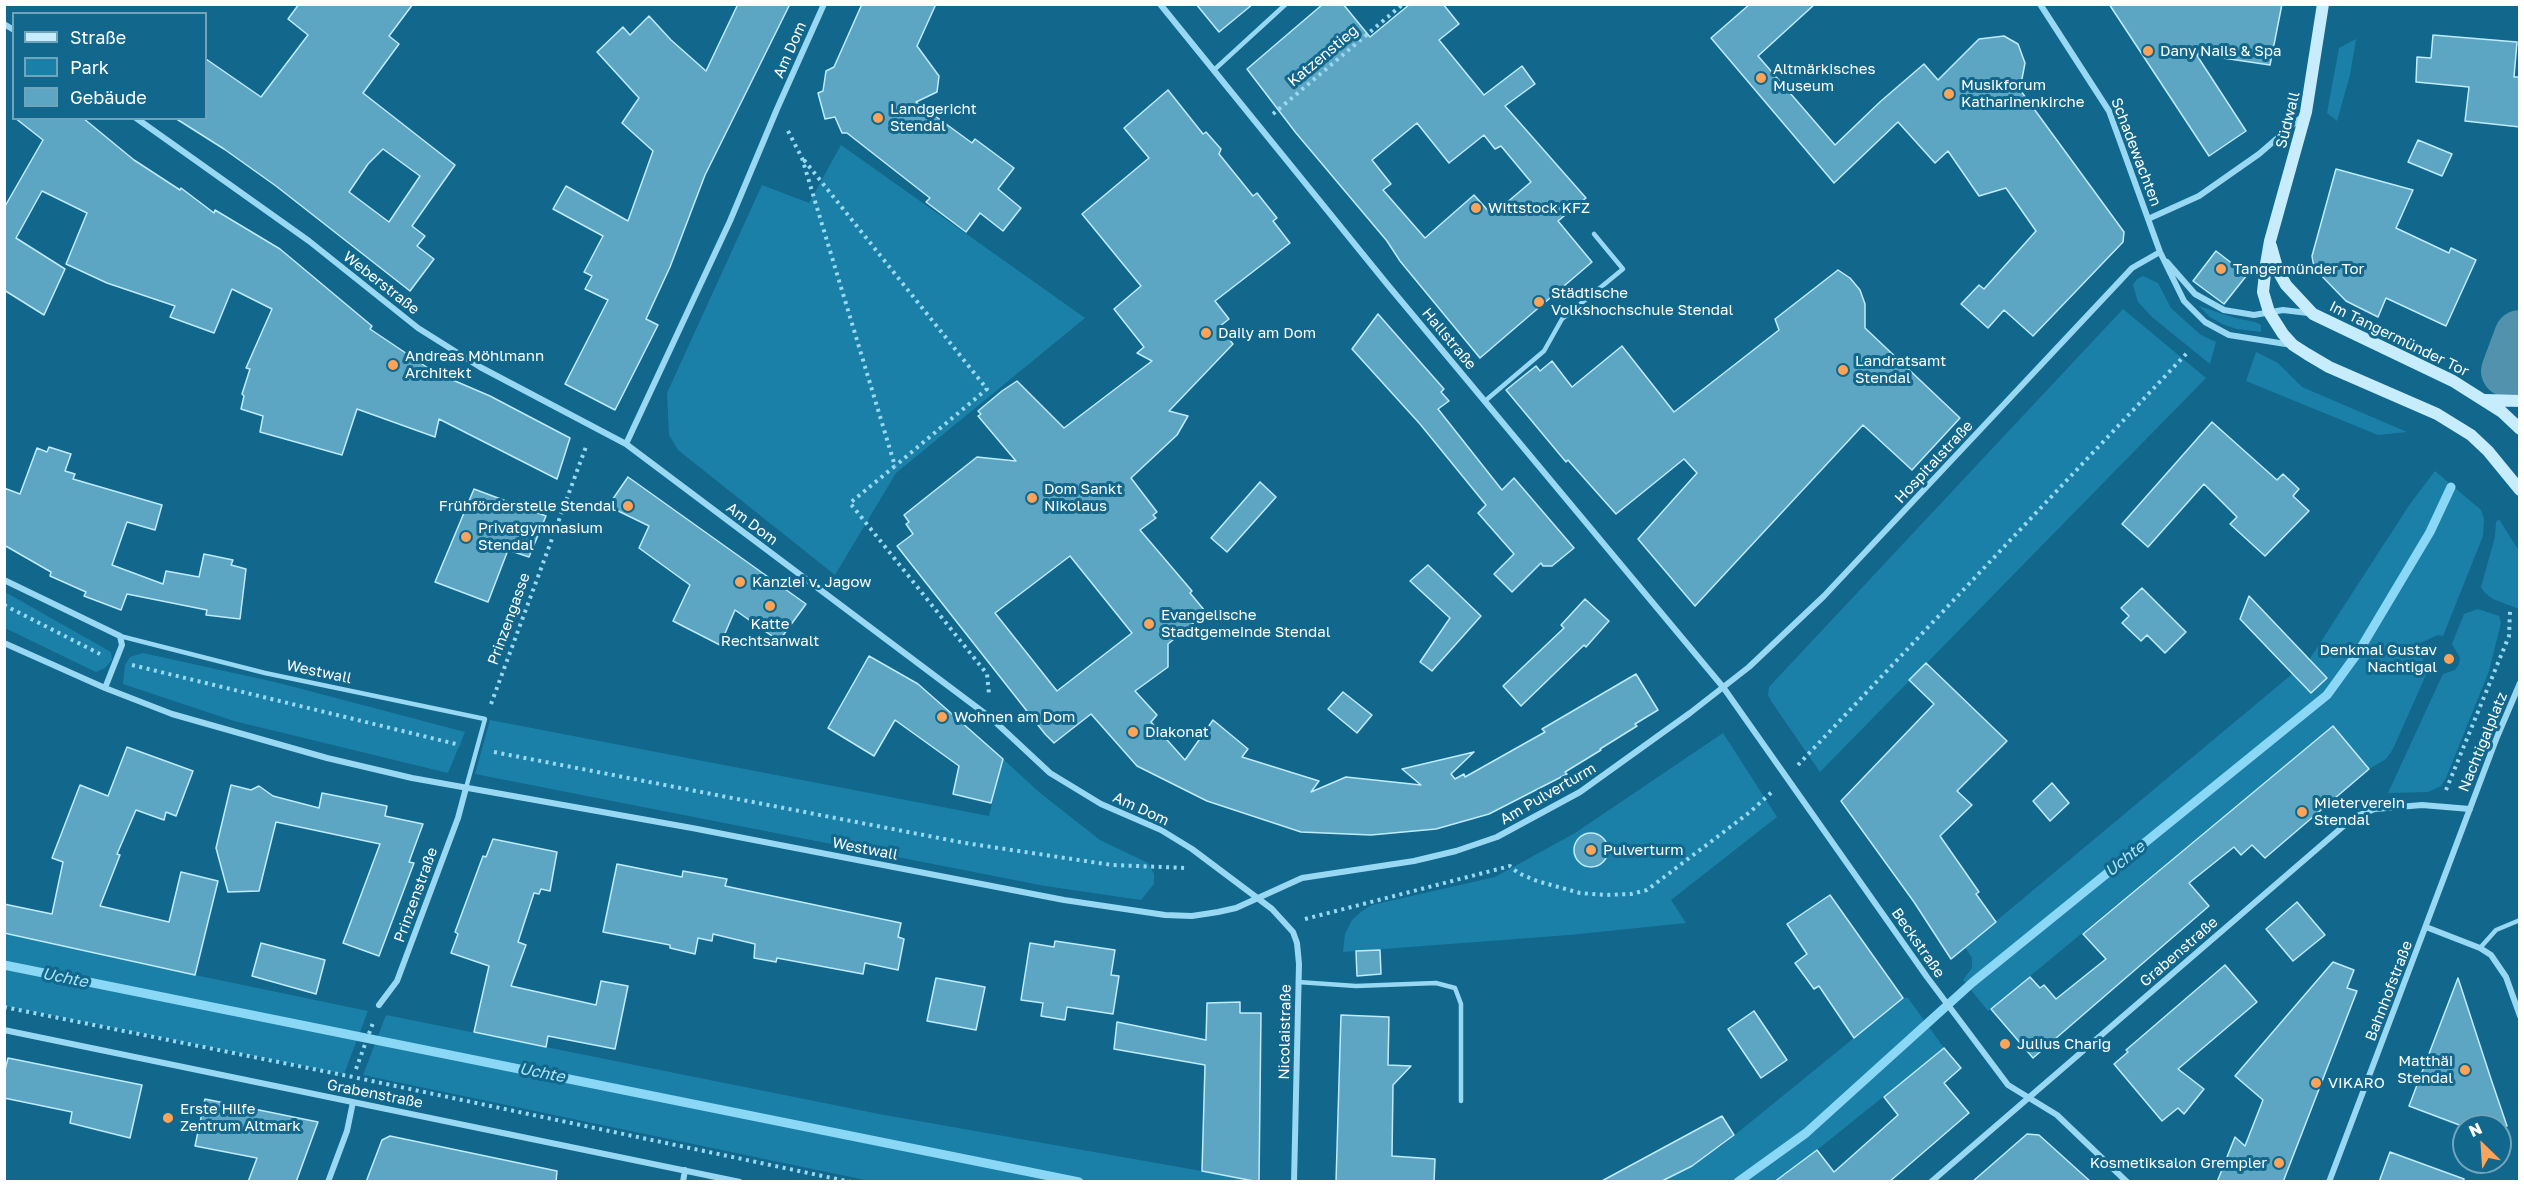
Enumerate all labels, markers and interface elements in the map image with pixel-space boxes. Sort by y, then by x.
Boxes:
legend [12,12,207,120]
street label: Am Dom [770,19,810,81]
street label: Katzenstieg [1284,21,1362,91]
text: Straße [70,26,126,48]
place label: Dany Nails & Spa [2160,42,2282,60]
marker: Dany Nails & Spa [2141,44,2155,58]
text: Park [70,56,109,78]
place label: Altmärkisches Museum [1773,60,1875,95]
marker: Altmärkisches Museum [1754,71,1768,85]
place label: Musikforum Katharinenkirche [1961,76,2085,111]
text: Gebäude [70,86,147,108]
marker: Musikforum Katharinenkirche [1942,87,1956,101]
street label: Südwall [2272,90,2304,150]
street label: Schadewachten [2107,95,2165,209]
place label: Landgericht Stendal [890,100,977,135]
marker: Landgericht Stendal [871,111,885,125]
place label: Wittstock KFZ [1488,199,1590,217]
marker: Wittstock KFZ [1469,201,1483,215]
street label: Weberstraße [339,248,423,318]
place label: Tangermünder Tor [2233,260,2364,278]
marker: Tangermünder Tor [2214,262,2228,276]
place label: Städtische Volkshochschule Stendal [1551,284,1733,319]
marker: Städtische Volkshochschule Stendal [1532,295,1546,309]
street label: Im Tangermünder Tor [2326,297,2472,381]
street label: Hallstraße [1418,304,1480,374]
place label: Daily am Dom [1218,324,1316,342]
marker: Daily am Dom [1199,326,1213,340]
place label: Andreas Möhlmann Architekt [405,347,544,382]
place label: Landratsamt Stendal [1855,352,1946,387]
marker: Andreas Möhlmann Architekt [386,358,400,372]
marker: Landratsamt Stendal [1836,363,1850,377]
street label: Hospitalstraße [1891,417,1977,507]
place label: Dom Sankt Nikolaus [1044,480,1123,515]
marker: Dom Sankt Nikolaus [1025,491,1039,505]
place label: Frühförderstelle Stendal [439,497,616,515]
marker: Frühförderstelle Stendal [621,499,635,513]
street label: Am Dom [723,499,781,549]
place label: Privatgymnasium Stendal [478,519,603,554]
marker: Privatgymnasium Stendal [459,530,473,544]
street label: Prinzengasse [484,570,534,668]
place label: Kanzlei v. Jagow [752,573,871,591]
marker: Kanzlei v. Jagow [733,575,747,589]
marker: Katte Rechtsanwalt [763,599,777,613]
place label: Evangelische Stadtgemeinde Stendal [1161,606,1331,641]
place label: Katte Rechtsanwalt [721,615,819,650]
marker: Evangelische Stadtgemeinde Stendal [1142,617,1156,631]
place label: Denkmal Gustav Nachtigal [2320,641,2437,676]
marker: Denkmal Gustav Nachtigal [2442,652,2456,666]
street label: Westwall [285,656,353,688]
street label: Nachtigalplatz [2455,690,2511,794]
place label: Wohnen am Dom [954,708,1075,726]
marker: Wohnen am Dom [935,710,949,724]
place label: Diakonat [1145,723,1209,741]
marker: Diakonat [1126,725,1140,739]
street label: Am Pulverturm [1497,759,1599,829]
street label: Am Dom [1110,788,1172,830]
place label: Mieterverein Stendal [2314,794,2405,829]
marker: Mieterverein Stendal [2295,805,2309,819]
street label: Westwall [831,834,899,864]
water label: Uchte [2101,837,2149,881]
place label: Pulverturm [1603,841,1684,859]
marker: Pulverturm [1584,843,1598,857]
street label: Prinzenstraße [390,845,442,945]
street label: Beckstraße [1887,905,1949,981]
street label: Grabenstraße [2136,913,2222,991]
street label: Bahnhofstraße [2362,938,2416,1044]
water label: Uchte [41,964,89,992]
street label: Nicolaistraße [1275,984,1295,1080]
place label: Julius Charig [2017,1035,2111,1053]
marker: Julius Charig [1998,1037,2012,1051]
place label: Matthäi Stendal [2397,1052,2453,1087]
water label: Uchte [518,1059,566,1087]
marker: Matthäi Stendal [2458,1063,2472,1077]
place label: VIKARO [2328,1074,2385,1092]
street label: Grabenstraße [325,1076,425,1112]
marker: VIKARO [2309,1076,2323,1090]
place label: Erste Hilfe Zentrum Altmark [180,1100,301,1135]
marker: Erste Hilfe Zentrum Altmark [161,1111,175,1125]
north arrow [2452,1114,2512,1174]
text: N [2465,1118,2485,1141]
place label: Kosmetiksalon Grempler [2090,1154,2267,1172]
marker: Kosmetiksalon Grempler [2272,1156,2286,1170]

